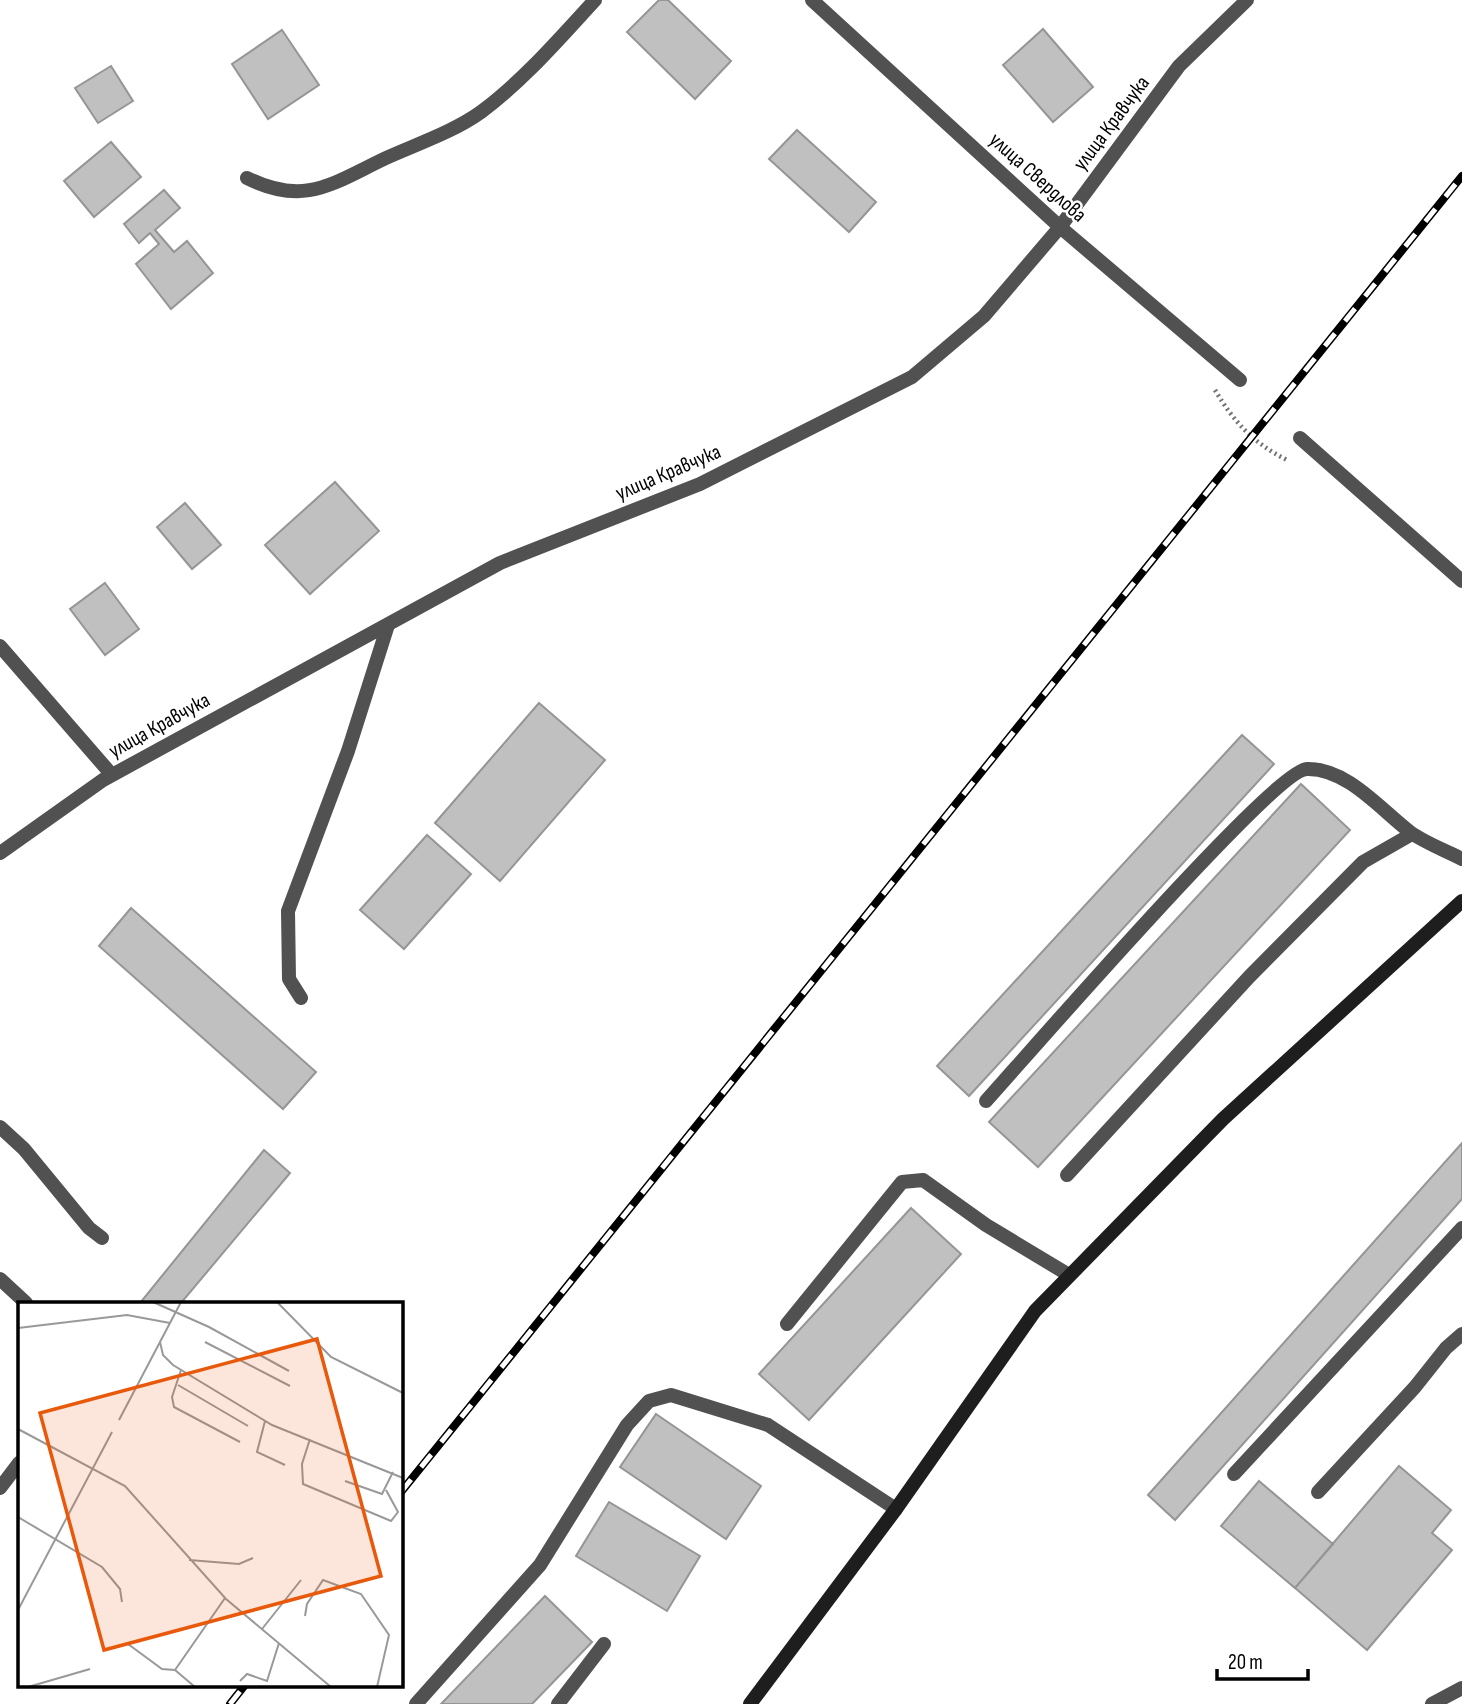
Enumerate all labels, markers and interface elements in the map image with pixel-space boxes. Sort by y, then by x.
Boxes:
street label: улица Кравчука [1068,71,1155,175]
street label: улица Свердлова [984,127,1091,227]
street label: улица Кравчука [612,439,724,506]
street label: улица Кравчука [104,687,214,763]
inset map [18,1302,402,1686]
scale bar [1217,1638,1308,1682]
text: 20 m [1228,1650,1263,1675]

